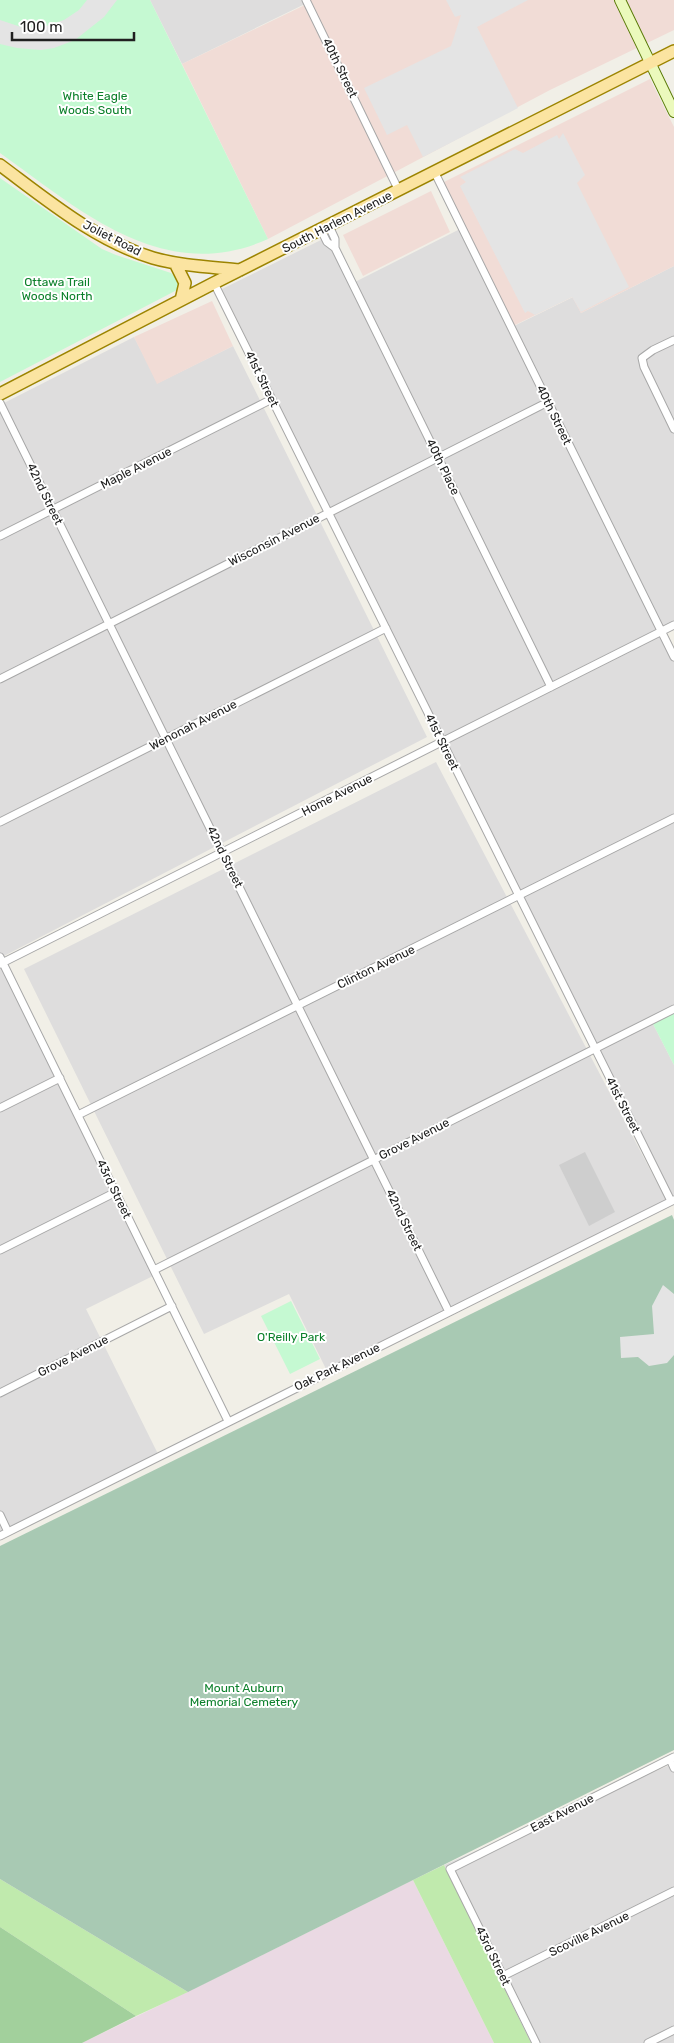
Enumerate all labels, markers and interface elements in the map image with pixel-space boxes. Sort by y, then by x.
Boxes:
scale bar [12,10,135,42]
text: 100 m [20,18,62,36]
street label: 40th Street [320,36,361,100]
park label: White Eagle Woods South [59,89,131,117]
street label: South Harlem Avenue [280,188,394,256]
street label: Joliet Road [81,217,143,259]
park label: Ottawa Trail Woods North [21,275,93,303]
street label: 41st Street [242,349,282,410]
street label: 40th Street [534,383,575,447]
street label: 40th Place [423,437,463,498]
street label: Maple Avenue [98,444,174,492]
street label: 42nd Street [24,461,66,527]
street label: Wisconsin Avenue [226,511,322,569]
street label: Wenonah Avenue [147,697,239,753]
street label: 41st Street [422,712,462,773]
street label: Home Avenue [299,771,375,819]
street label: 42nd Street [204,824,246,890]
street label: Clinton Avenue [335,942,417,992]
street label: 41st Street [603,1075,643,1136]
street label: Grove Avenue [376,1115,452,1163]
street label: 43rd Street [94,1157,134,1221]
street label: 42nd Street [383,1187,425,1253]
park label: O'Reilly Park [257,1330,326,1344]
street label: Grove Avenue [35,1332,111,1380]
street label: Oak Park Avenue [292,1340,382,1394]
park label: Mount Auburn Memorial Cemetery [190,1681,299,1709]
street label: East Avenue [528,1791,596,1835]
street label: Scoville Avenue [547,1908,632,1959]
street label: 43rd Street [473,1924,513,1988]

